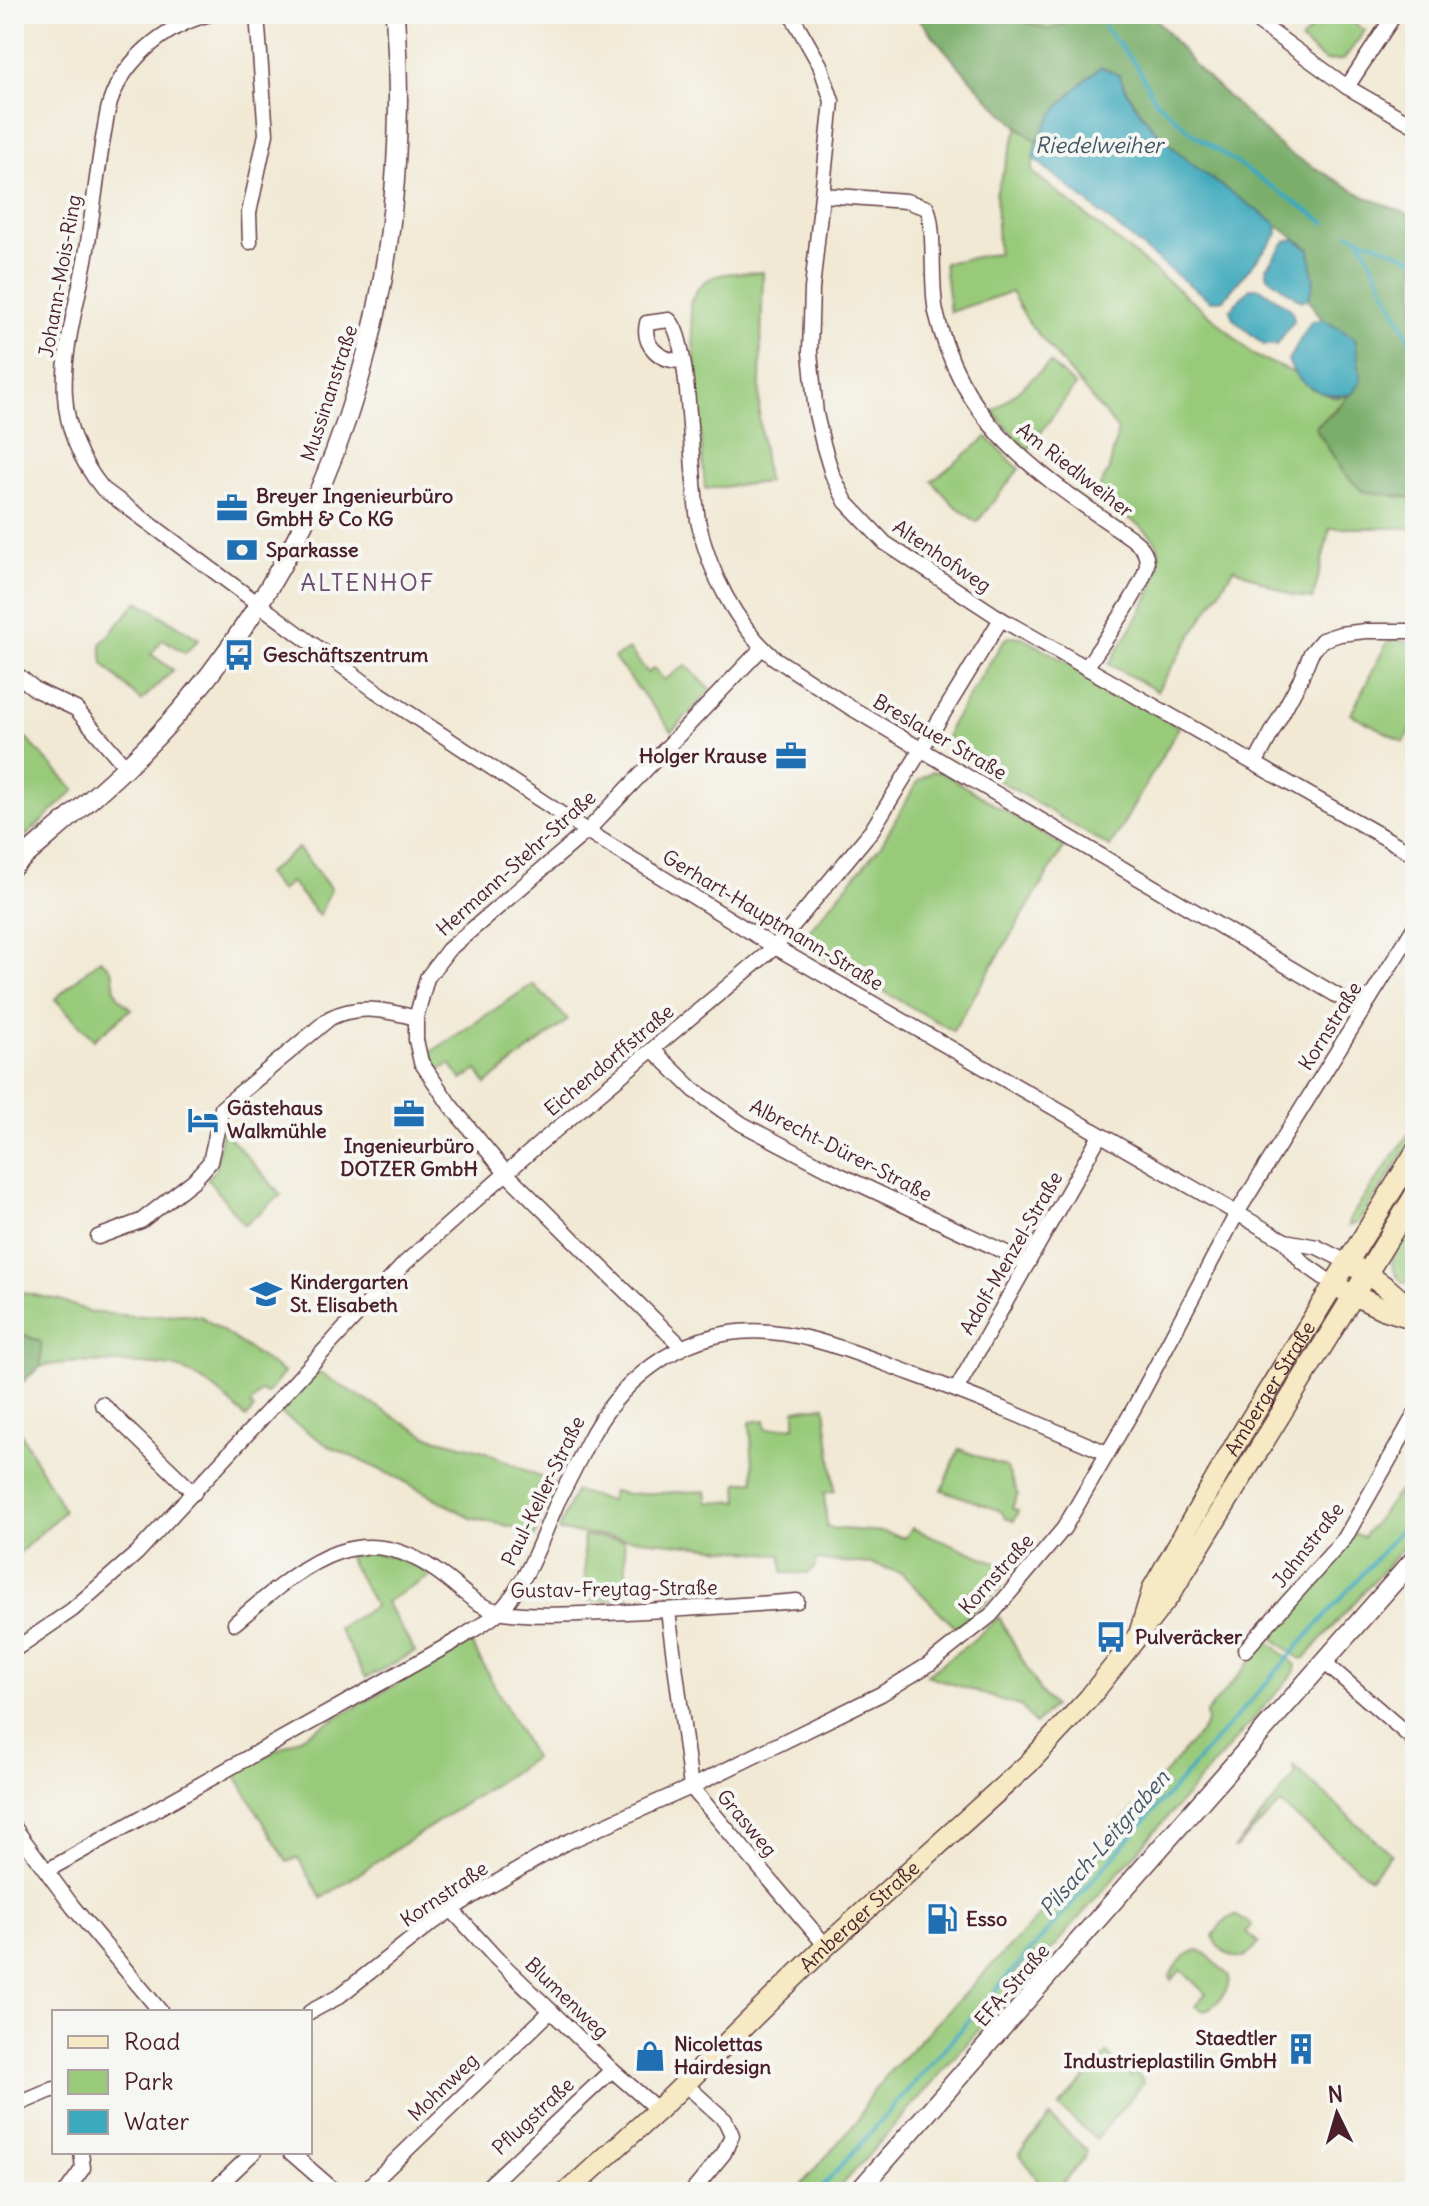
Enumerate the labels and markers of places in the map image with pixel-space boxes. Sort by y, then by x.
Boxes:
place label: Breyer Ingenieurbüro GmbH & Co KG [256,483,453,531]
office icon: Breyer Ingenieurbüro GmbH & Co KG [215,491,249,525]
bank icon: Sparkasse [225,533,259,567]
place label: Sparkasse [266,537,359,562]
bus stop icon: Geschäftszentrum [222,638,256,672]
place label: Geschäftszentrum [263,642,429,667]
office icon: Holger Krause [774,739,808,773]
place label: Holger Krause [639,743,767,768]
place label: Gästehaus Walkmühle [227,1095,327,1143]
office icon: Ingenieurbüro DOTZER GmbH [392,1097,426,1131]
hotel icon: Gästehaus Walkmühle [186,1103,220,1137]
place label: Ingenieurbüro DOTZER GmbH [340,1133,478,1181]
place label: Kindergarten St. Elisabeth [290,1269,409,1317]
school or university icon: Kindergarten St. Elisabeth [249,1277,283,1311]
bus stop icon: Pulveräcker [1094,1620,1128,1654]
place label: Pulveräcker [1135,1624,1243,1649]
fuel station icon: Esso [925,1902,959,1936]
place label: Esso [966,1906,1007,1931]
place label: Staedtler Industrieplastilin GmbH [1064,2025,1278,2073]
place label: Nicolettas Hairdesign [674,2031,771,2079]
building icon: Staedtler Industrieplastilin GmbH [1284,2032,1318,2066]
shop icon: Nicolettas Hairdesign [633,2039,667,2073]

